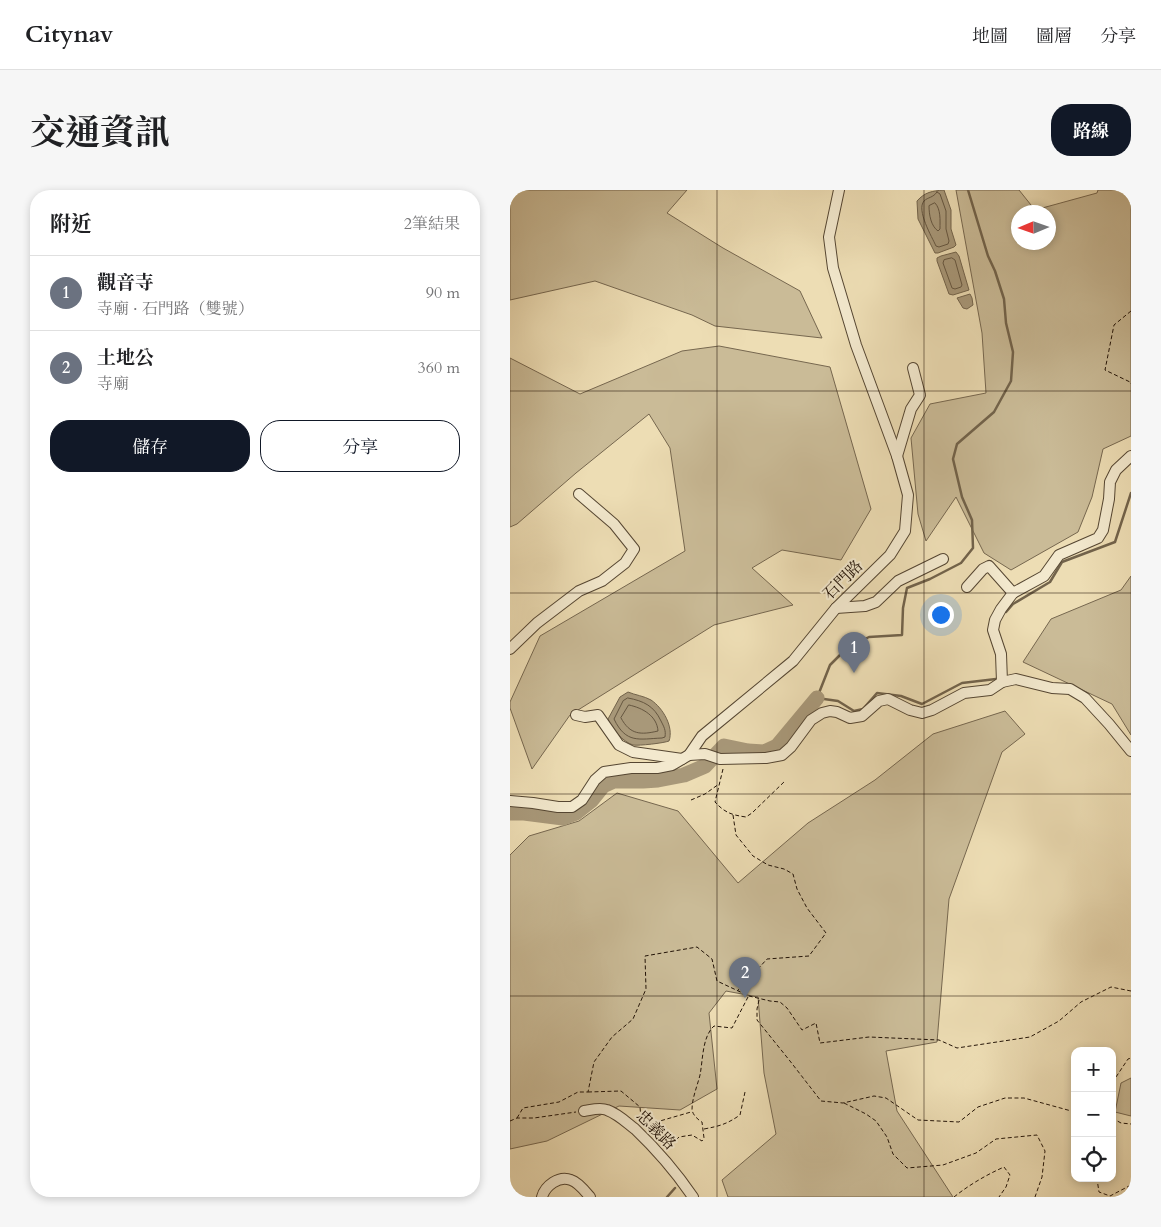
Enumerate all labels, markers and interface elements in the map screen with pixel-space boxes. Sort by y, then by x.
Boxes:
text: Citynav [25,18,113,51]
text: 地圖 [972,24,1008,49]
text: 圖層 [1036,24,1072,49]
text: 分享 [1100,24,1136,49]
button: 路線 [1051,104,1131,156]
text: 交通資訊 [30,109,170,157]
north arrow [1011,205,1056,250]
text: 附近 [50,210,92,239]
text: 2筆結果 [404,213,460,235]
text: 觀音寺 [97,270,154,296]
text: 1 [62,282,70,304]
text: 90 m [426,282,460,304]
text: 寺廟 · 石門路（雙號） [97,298,254,320]
text: 土地公 [97,345,154,371]
text: 2 [62,357,70,379]
text: 360 m [418,357,460,379]
text: 寺廟 [97,373,129,395]
button: 儲存 [50,420,250,472]
button: 分享 [260,420,460,472]
street label: 石門路 [818,555,868,605]
your location [928,602,954,628]
pin: 1 [838,632,870,673]
pin: 2 [729,957,761,998]
map controls [1071,1047,1116,1182]
button: + [1071,1047,1116,1092]
button: − [1071,1092,1116,1137]
street label: 忠義路 [631,1105,681,1155]
button: locate [1071,1137,1116,1182]

